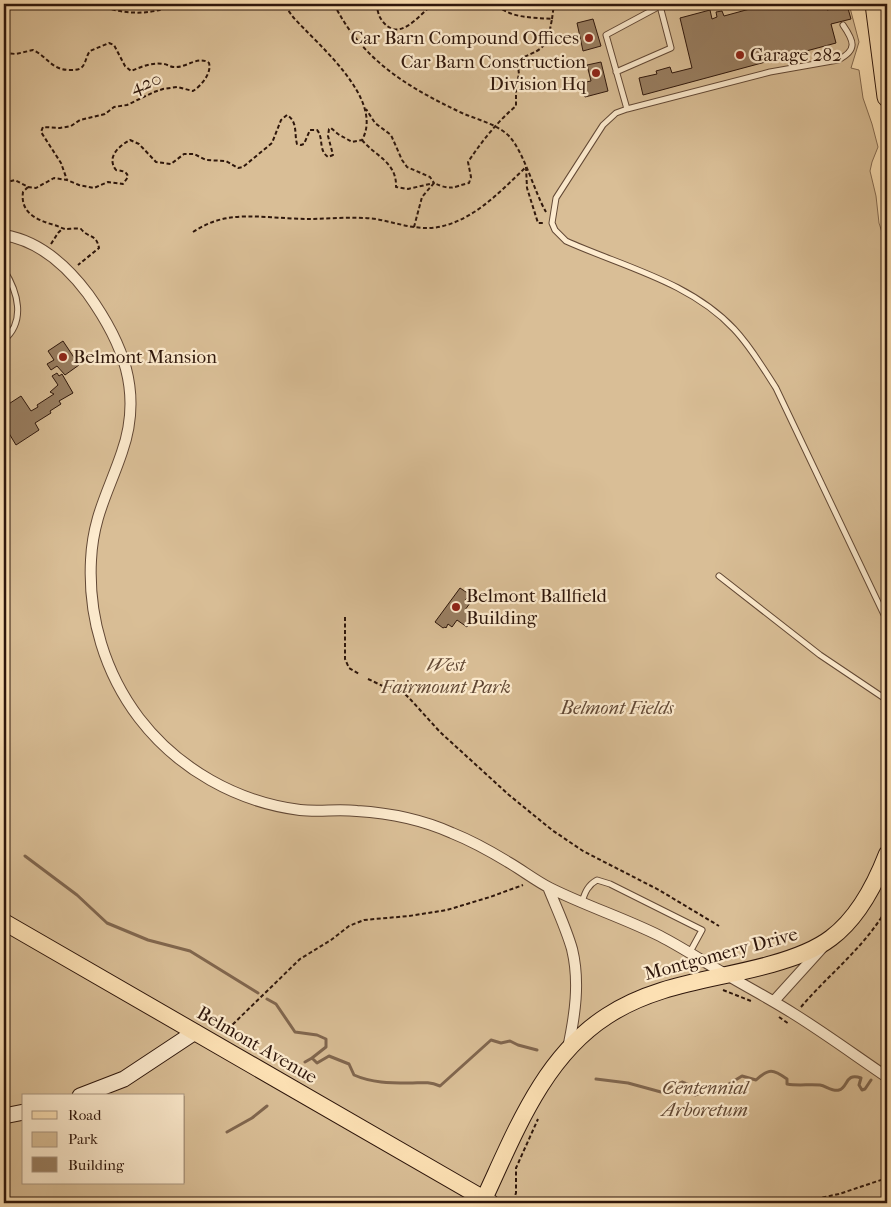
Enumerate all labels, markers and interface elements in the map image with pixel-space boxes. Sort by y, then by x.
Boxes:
place label: Car Barn Compound Offices [350,27,579,49]
marker: Car Barn Compound Offices [583,32,595,44]
place label: Garage 282 [750,44,842,66]
marker: Garage 282 [734,49,746,61]
place label: Car Barn Construction Division Hq [401,51,587,95]
street label: 420 [127,67,165,99]
marker: Car Barn Construction Division Hq [590,67,602,79]
place label: Belmont Mansion [73,346,217,368]
marker: Belmont Mansion [57,351,69,363]
place label: Belmont Ballfield Building [466,585,608,629]
marker: Belmont Ballfield Building [450,601,462,613]
park label: West Fairmount Park [380,654,511,698]
park label: Belmont Fields [559,697,675,719]
street label: Montgomery Drive [642,923,800,985]
street label: Belmont Avenue [193,1002,321,1088]
park label: Centennial Arboretum [660,1077,750,1121]
legend [22,1094,185,1184]
text: Road [68,1106,102,1124]
text: Park [68,1130,98,1148]
text: Building [68,1156,125,1174]

